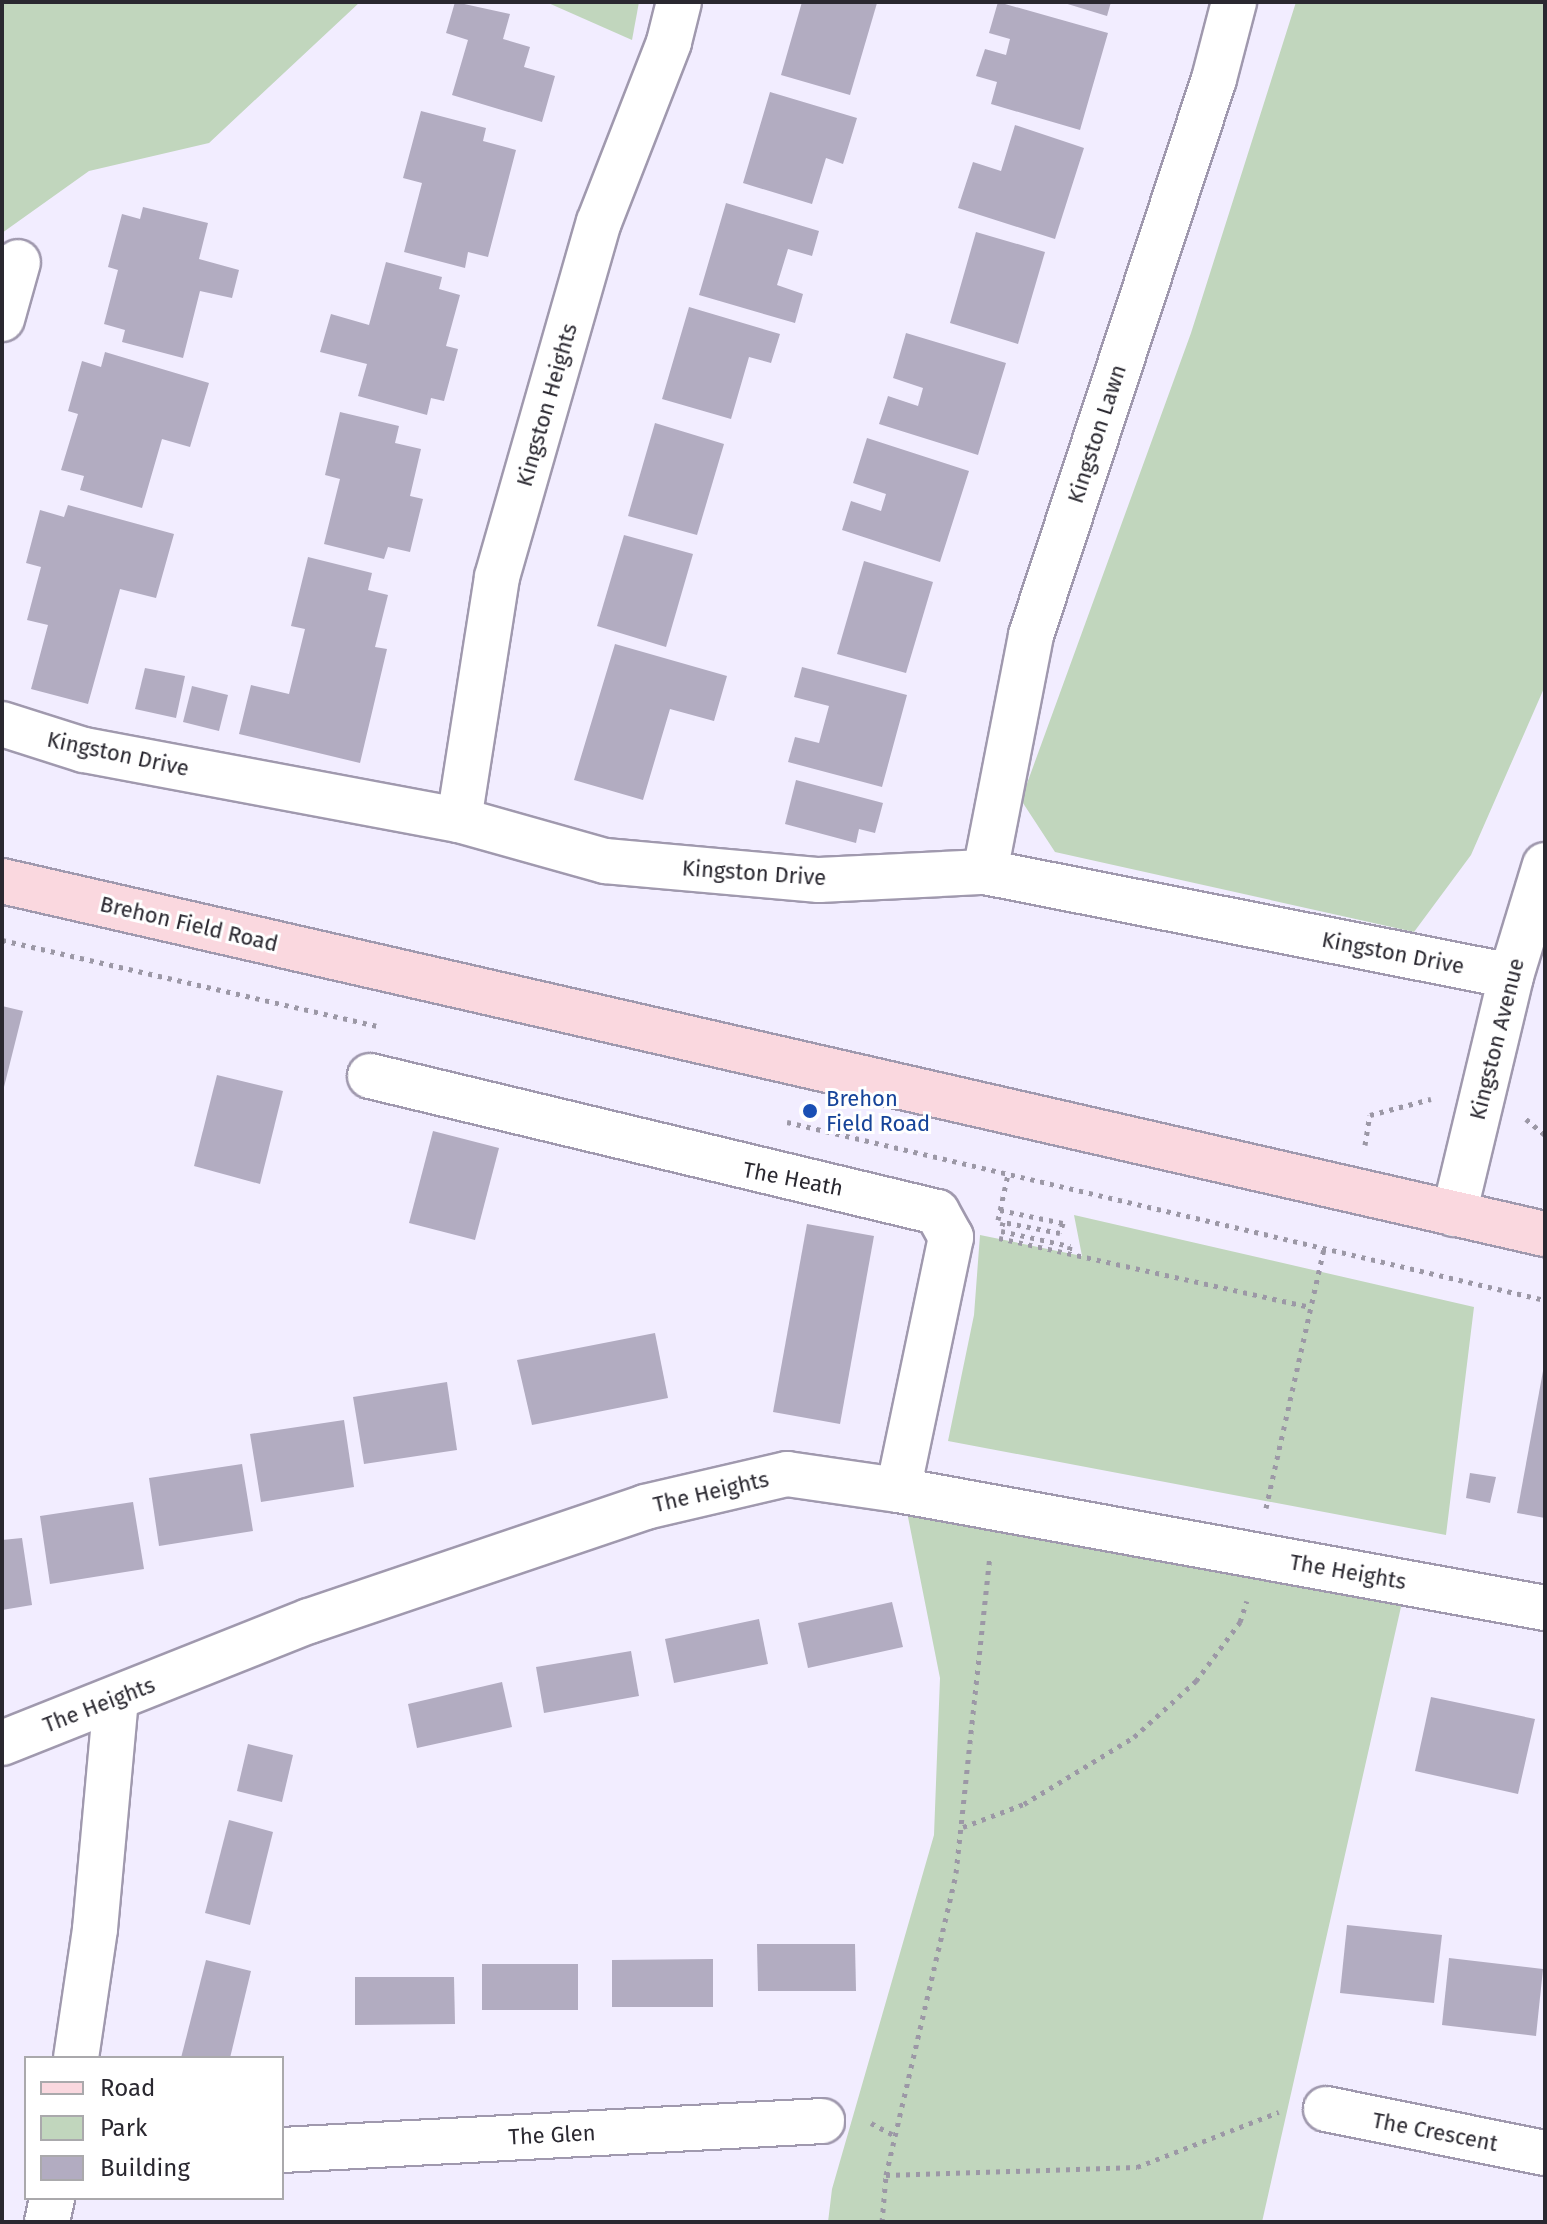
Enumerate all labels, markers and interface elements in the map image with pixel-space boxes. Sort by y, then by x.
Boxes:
street label: Kingston Heights [511,320,583,490]
street label: Kingston Lawn [1062,361,1132,507]
street label: Kingston Drive [45,726,191,782]
street label: Kingston Drive [681,855,827,891]
street label: Brehon Field Road [97,891,281,957]
street label: Kingston Drive [1320,926,1466,980]
street label: Kingston Avenue [1464,955,1530,1123]
place label: Brehon Field Road [826,1085,930,1136]
marker: Brehon Field Road [801,1102,819,1120]
street label: The Heath [741,1156,845,1202]
street label: The Heights [651,1466,771,1518]
street label: The Heights [1288,1549,1408,1595]
street label: The Heights [39,1672,159,1738]
legend [24,2056,284,2200]
text: Road [100,2074,155,2102]
street label: The Crescent [1370,2107,1500,2157]
text: Park [100,2114,147,2142]
street label: The Glen [508,2120,596,2150]
text: Building [100,2154,190,2182]

